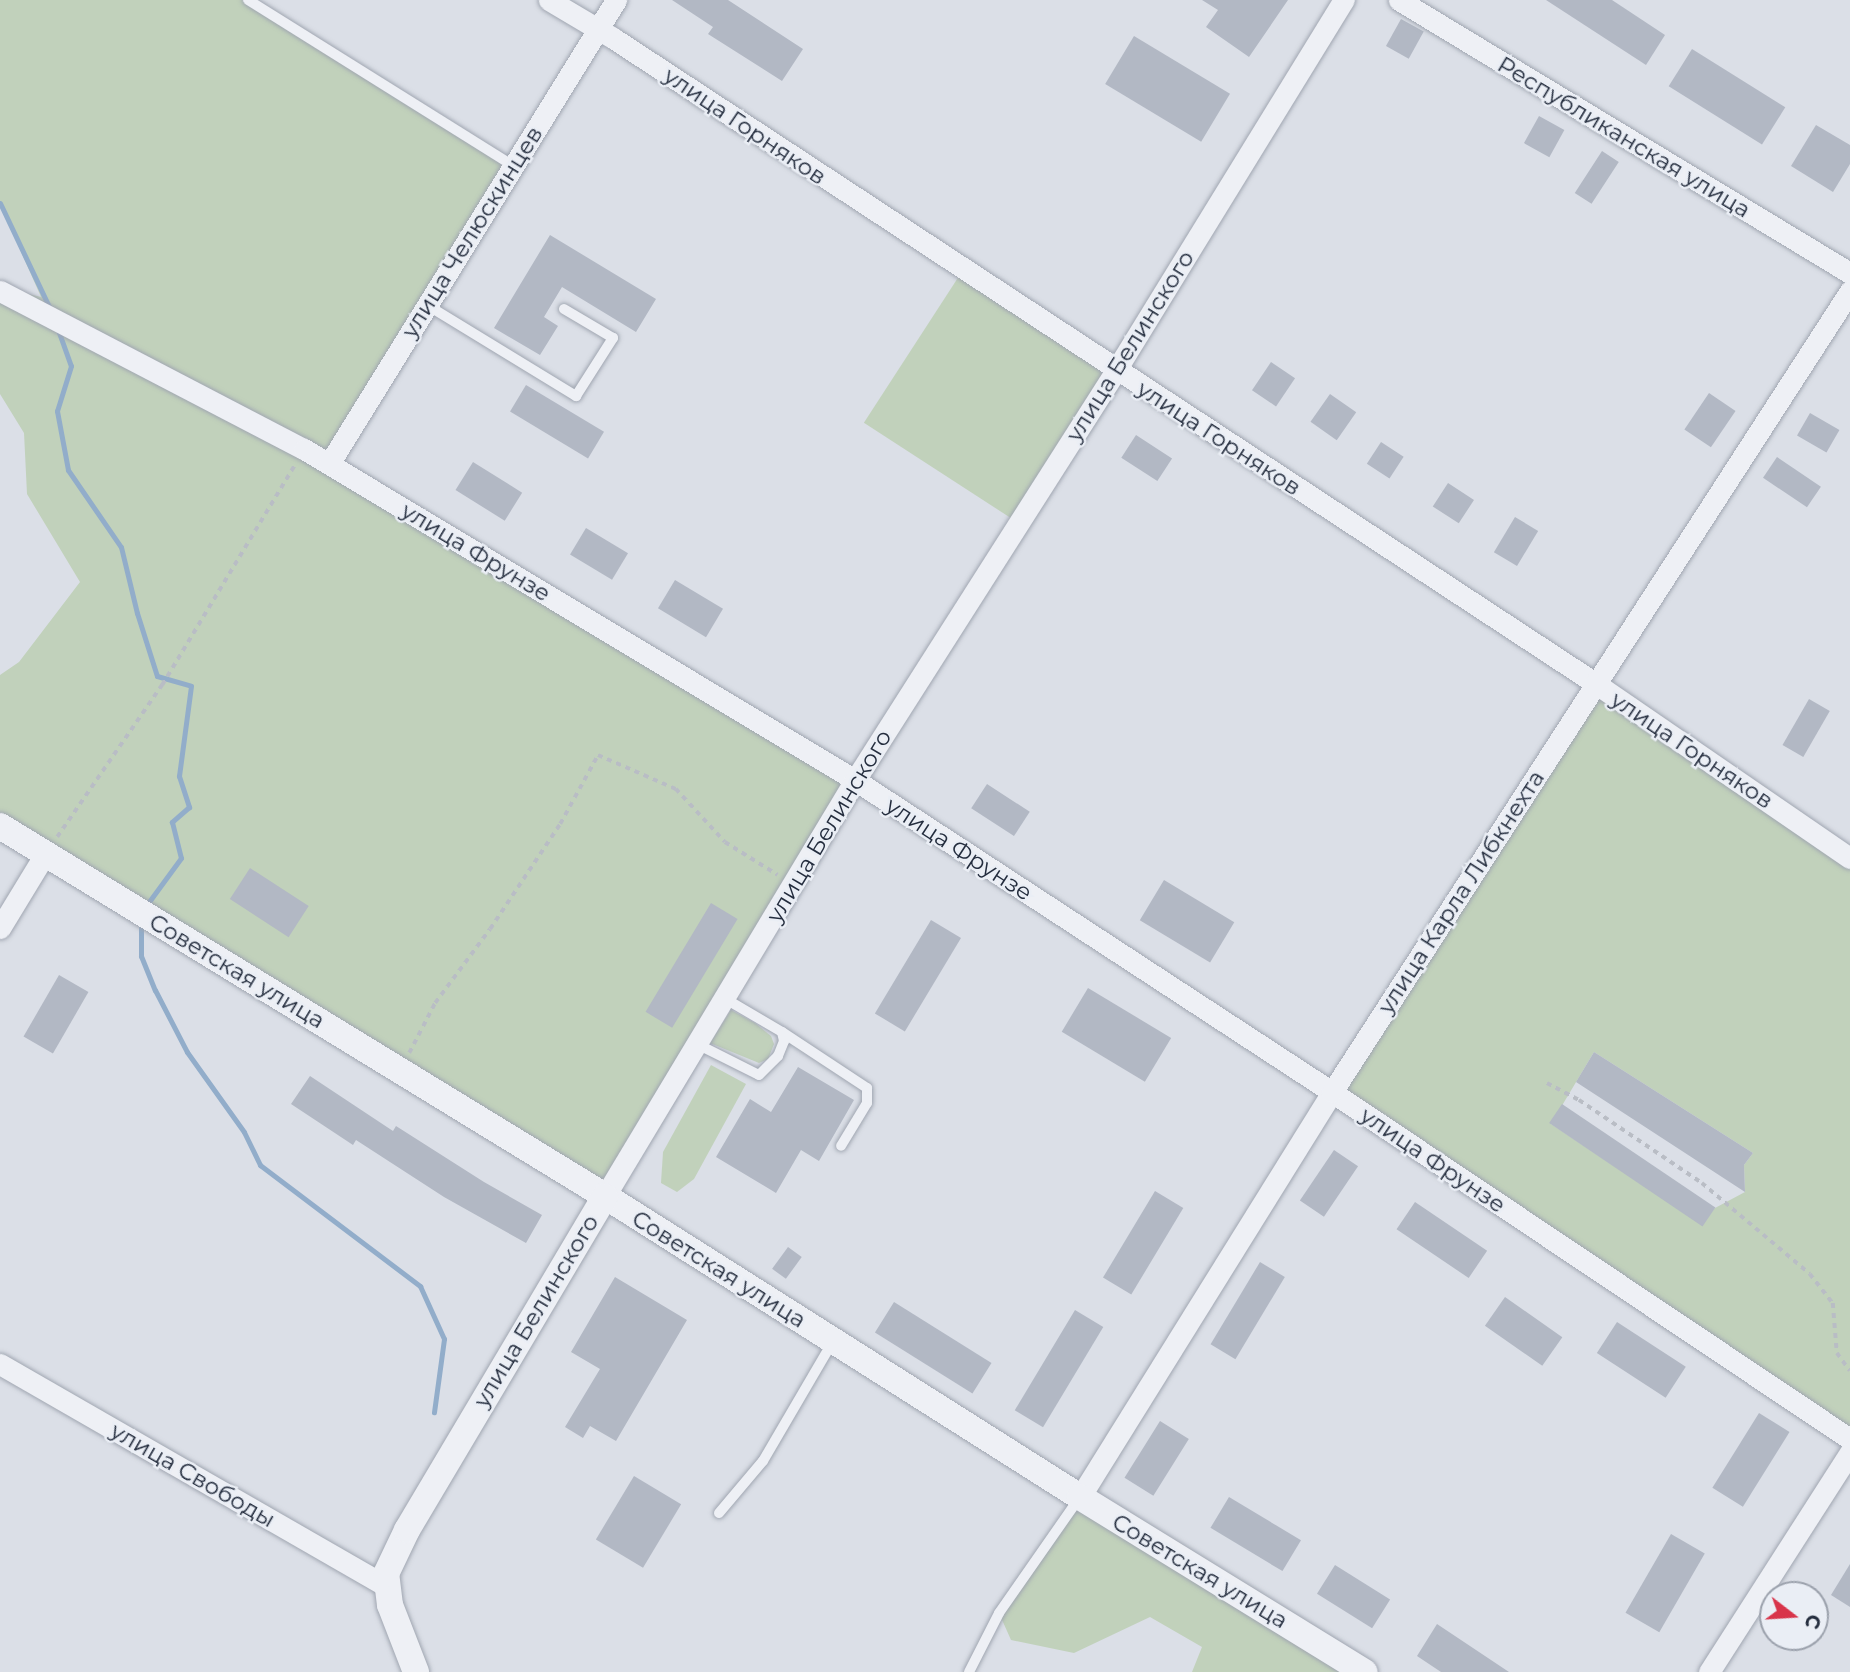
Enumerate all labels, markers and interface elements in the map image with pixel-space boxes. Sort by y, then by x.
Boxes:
street label: Республиканская улица [1493,50,1755,224]
street label: улица Горняков [659,62,831,190]
street label: улица Челюскинцев [396,121,548,343]
street label: улица Белинского [1060,245,1200,447]
street label: улица Горняков [1132,375,1306,501]
street label: улица Фрунзе [396,497,556,607]
street label: улица Горняков [1606,686,1778,814]
street label: улица Белинского [761,725,897,927]
street label: улица Карла Либкнехта [1372,765,1550,1019]
street label: улица Фрунзе [881,791,1037,907]
street label: Советская улица [144,908,330,1034]
street label: улица Фрунзе [1355,1101,1511,1219]
street label: Советская улица [627,1204,811,1334]
street label: улица Белинского [468,1210,604,1412]
street label: улица Свободы [106,1417,280,1533]
street label: Советская улица [1107,1508,1293,1634]
north arrow [1759,1581,1829,1651]
text: С [1800,1612,1826,1632]

